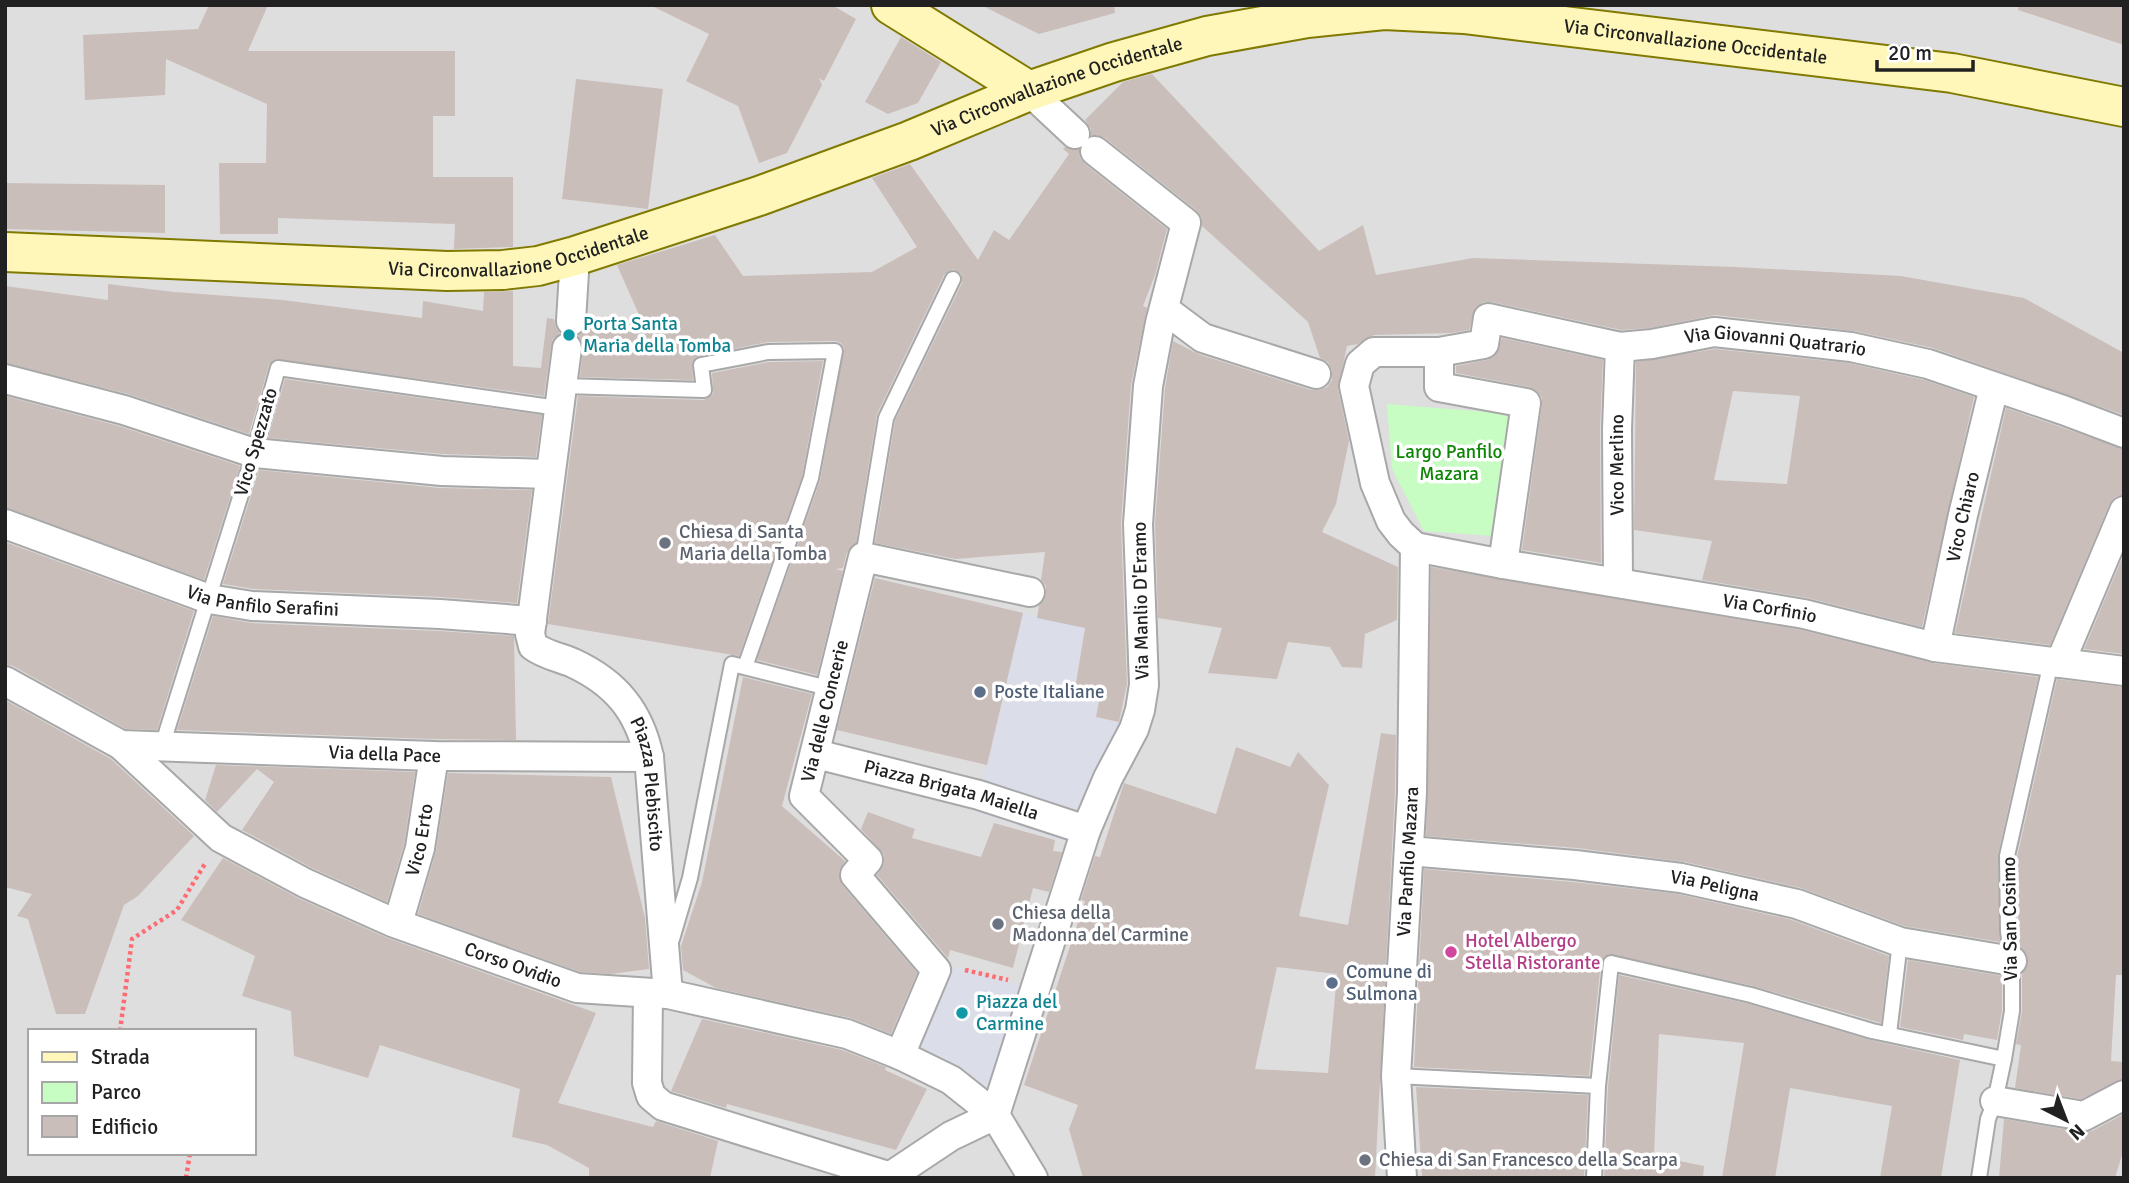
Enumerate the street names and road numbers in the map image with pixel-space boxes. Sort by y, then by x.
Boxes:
street label: Via Circonvallazione Occidentale [1562,14,1829,70]
street label: Via Circonvallazione Occidentale [927,31,1185,142]
street label: Via Circonvallazione Occidentale [387,221,652,283]
street label: Via Giovanni Quatrario [1682,320,1869,362]
street label: Vico Spezzato [229,385,283,499]
street label: Vico Merlino [1605,414,1630,516]
street label: Vico Chiaro [1941,469,1985,564]
street label: Via Manlio D'Eramo [1128,521,1154,680]
street label: Via Panfilo Serafini [183,580,339,622]
street label: Via Corfinio [1721,589,1819,629]
street label: Via delle Concerie [796,637,854,785]
street label: Piazza Plebiscito [624,713,669,853]
street label: Via della Pace [328,740,441,768]
street label: Piazza Brigata Maiella [861,755,1042,826]
street label: Via Panfilo Mazara [1392,786,1424,937]
street label: Vico Erto [400,802,439,879]
street label: Via San Cosimo [1997,857,2023,981]
street label: Via Peligna [1669,865,1762,907]
street label: Corso Ovidio [461,937,565,994]

